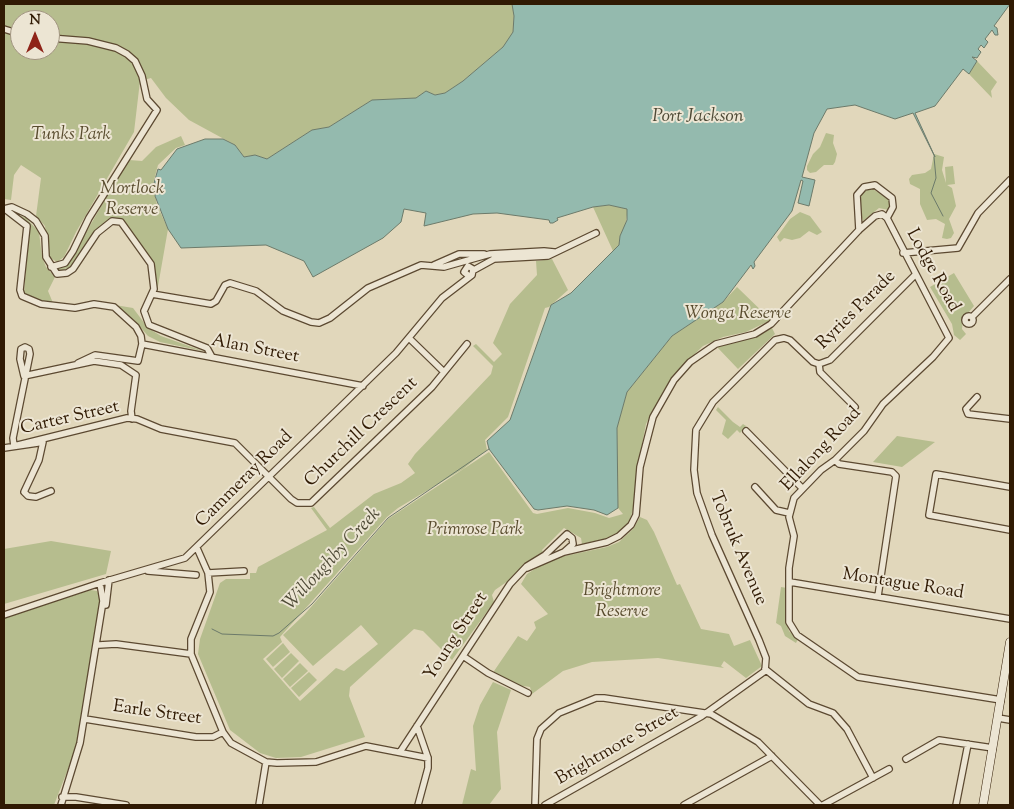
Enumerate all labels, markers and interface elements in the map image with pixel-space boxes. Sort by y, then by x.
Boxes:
north arrow [10,10,60,60]
text: N [29,11,41,31]
water label: Port Jackson [652,107,744,129]
park label: Tunks Park [31,125,111,147]
park label: Mortlock Reserve [100,179,164,222]
street label: Lodge Road [900,226,964,316]
street label: Ryries Parade [813,267,901,355]
park label: Wonga Reserve [685,304,791,326]
street label: Alan Street [209,331,301,369]
street label: Churchill Crescent [301,373,423,493]
street label: Carter Street [19,397,121,441]
street label: Ellalong Road [777,403,867,497]
street label: Cammeray Road [192,427,298,533]
street label: Tobruk Avenue [703,489,771,609]
water label: Willoughby Creek [279,504,387,616]
park label: Primrose Park [427,520,523,542]
street label: Montague Road [841,565,965,605]
park label: Brightmore Reserve [583,581,661,624]
street label: Young Street [420,589,494,685]
street label: Earle Street [111,697,203,731]
street label: Brightmore Street [553,703,683,791]

